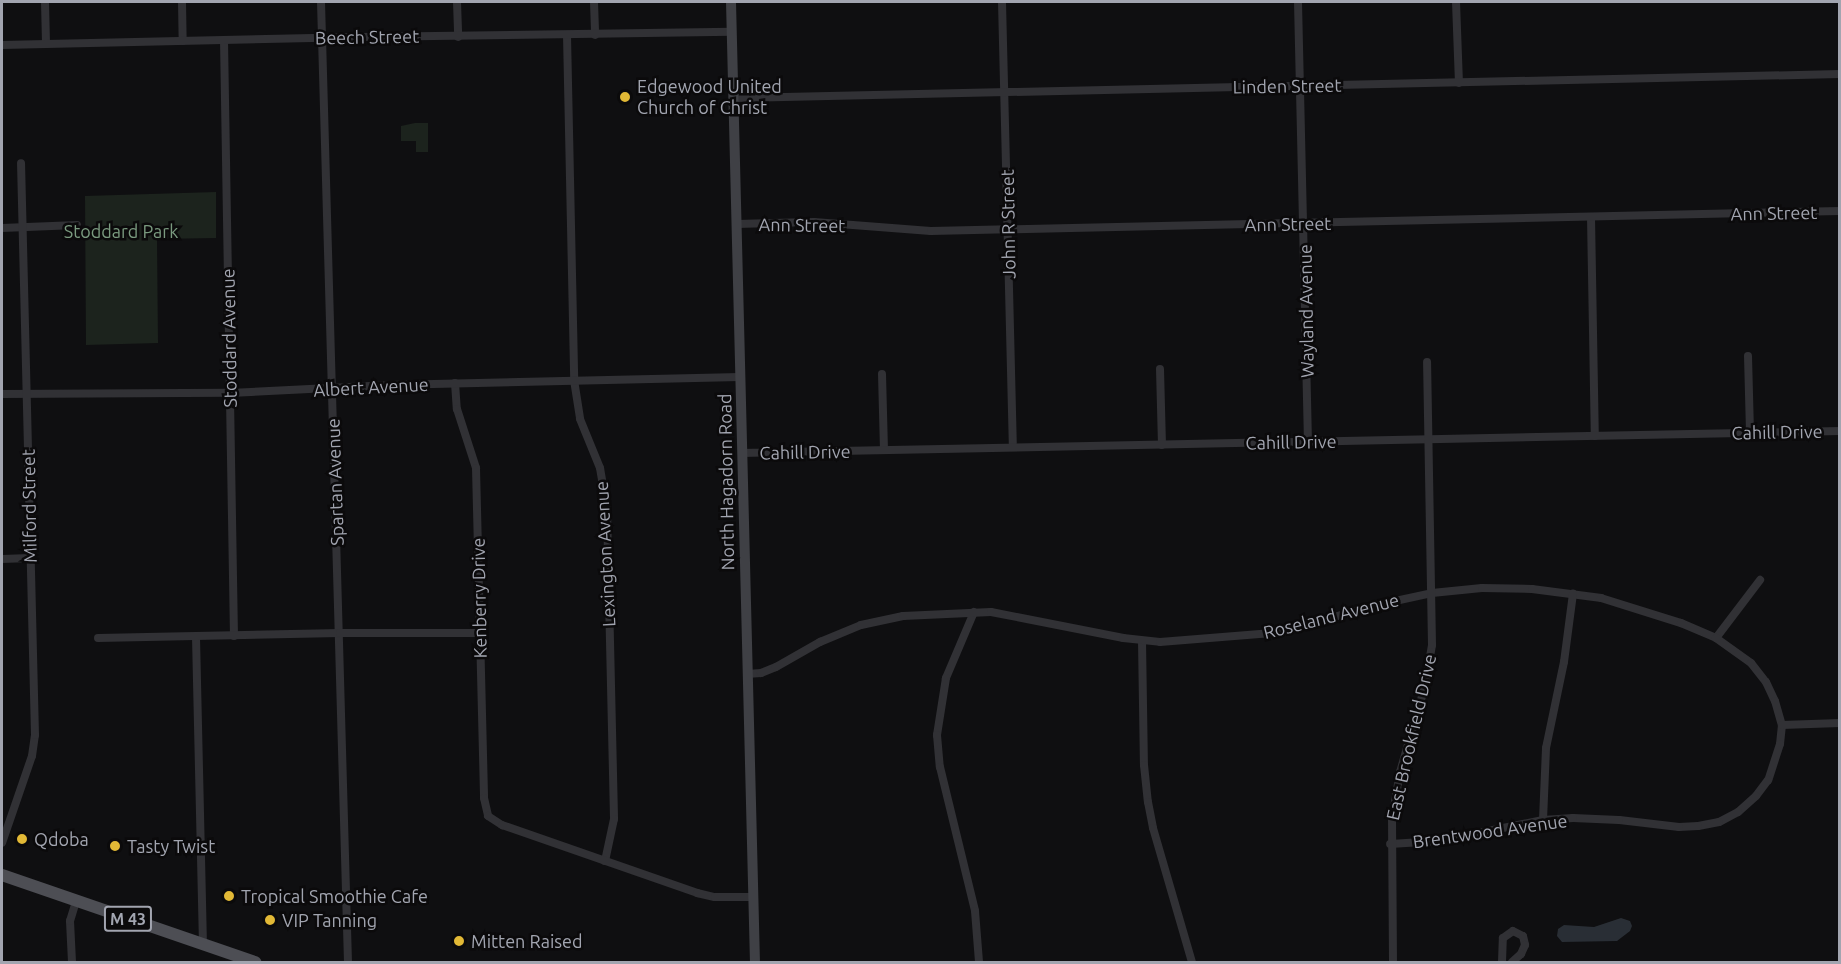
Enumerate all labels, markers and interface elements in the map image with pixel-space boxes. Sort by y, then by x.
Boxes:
street label: Beech Street [315,25,419,49]
street label: Linden Street [1232,74,1342,98]
place label: Edgewood United Church of Christ [637,76,782,118]
marker: Edgewood United Church of Christ [618,90,632,104]
street label: John R Street [996,169,1020,279]
street label: Ann Street [1731,201,1817,225]
street label: Ann Street [1245,212,1331,236]
street label: Ann Street [759,213,845,237]
park label: Stoddard Park [64,220,178,242]
street label: Wayland Avenue [1294,244,1318,378]
street label: Stoddard Avenue [217,268,241,408]
street label: Albert Avenue [313,373,429,401]
street label: North Hagadorn Road [714,393,738,571]
street label: Spartan Avenue [322,418,348,546]
street label: Cahill Drive [1731,420,1823,444]
street label: Cahill Drive [1245,430,1337,454]
street label: Cahill Drive [759,440,851,464]
street label: Milford Street [17,449,41,563]
street label: Lexington Avenue [590,481,620,627]
street label: Kenberry Drive [467,537,491,659]
street label: Roseland Avenue [1261,589,1401,643]
street label: East Brookfield Drive [1381,652,1441,822]
street label: Brentwood Avenue [1411,809,1569,853]
place label: Qdoba [34,828,89,850]
marker: Qdoba [15,832,29,846]
place label: Tasty Twist [127,835,215,857]
marker: Tasty Twist [108,839,122,853]
place label: Tropical Smoothie Cafe [241,885,428,907]
marker: Tropical Smoothie Cafe [222,889,236,903]
road number: M 43 [102,906,154,932]
place label: VIP Tanning [282,909,377,931]
marker: VIP Tanning [263,913,277,927]
place label: Mitten Raised [471,930,583,952]
marker: Mitten Raised [452,934,466,948]

